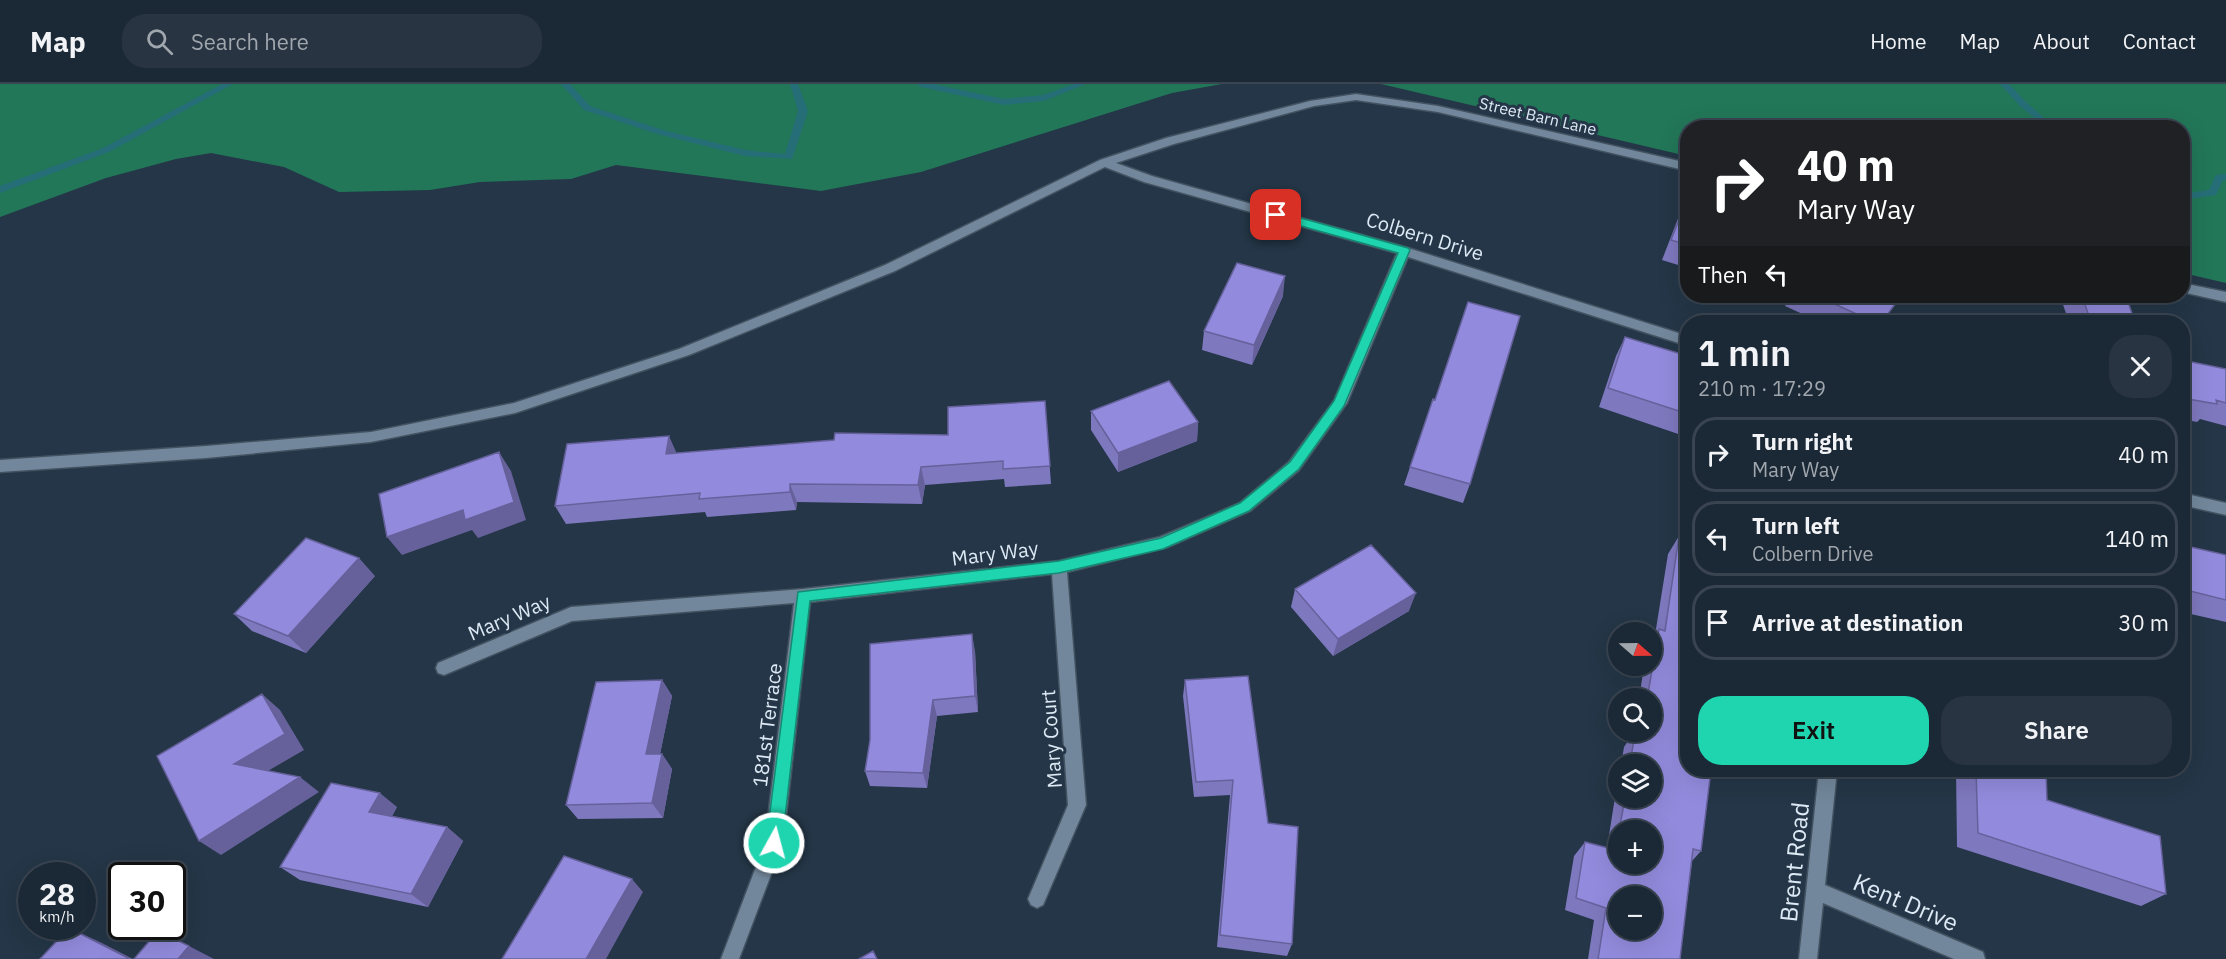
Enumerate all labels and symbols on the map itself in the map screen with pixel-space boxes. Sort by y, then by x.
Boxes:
street label: Street Barn Lane [1477,93,1599,139]
pin [1250,189,1301,240]
street label: Colbern Drive [1363,205,1487,267]
street label: Mary Way [950,534,1040,572]
street label: Mary Way [464,588,554,646]
north arrow [1608,622,1662,676]
street label: 181st Terrace [746,661,788,789]
street label: Mary Court [1034,689,1068,789]
street label: Brent Road [1772,800,1816,924]
position arrow [742,811,806,875]
speed limit sign: 30 [108,862,186,940]
street label: Kent Drive [1849,866,1963,938]

